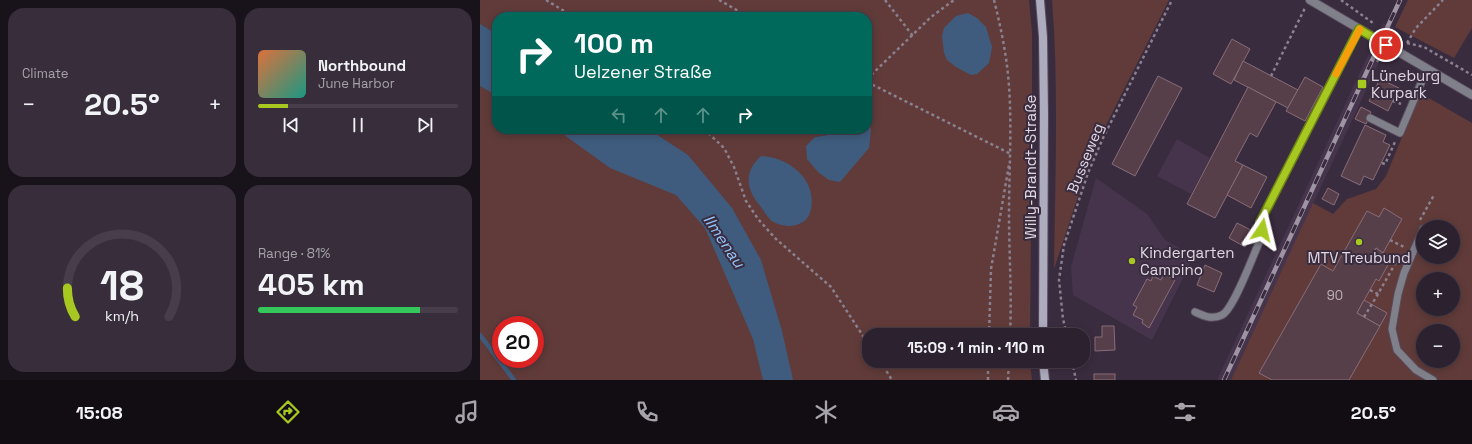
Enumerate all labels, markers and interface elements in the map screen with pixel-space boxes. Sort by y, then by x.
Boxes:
text: 100 m [574,25,654,61]
icon: right [508,28,560,80]
pin [1369,28,1403,62]
icon: arrive [1375,34,1397,56]
text: Northbound [318,56,406,75]
text: Uelzener Straße [574,60,712,83]
text: Climate [22,65,68,82]
place label: Lüneburg Kurpark [1371,66,1440,102]
text: June Harbor [318,75,395,92]
marker: Lüneburg Kurpark [1356,78,1368,90]
text: 20.5° [84,85,160,124]
text: − [22,90,36,118]
text: + [208,90,222,118]
street label: Willy-Brandt-Straße [1021,94,1040,239]
icon: left [608,104,630,126]
icon: ahead [650,104,672,126]
icon: ahead [692,104,714,126]
icon: right [734,104,756,126]
icon: previous [280,114,302,136]
icon: pause [347,114,369,136]
icon: next [414,114,436,136]
street label: Busseweg [1062,120,1108,196]
position arrow [1241,209,1283,251]
water label: Ilmenau [699,210,750,273]
map controls [1416,220,1460,368]
button: layers [1416,220,1460,264]
marker: MTV Treubund [1354,237,1364,247]
place label: Kindergarten Campino [1140,243,1235,279]
text: Range · 81% [258,245,330,262]
place label: MTV Treubund [1307,248,1411,267]
marker: Kindergarten Campino [1127,256,1137,266]
text: 18 [100,258,144,311]
text: 405 km [258,265,365,304]
button: + [1416,272,1460,316]
house number: 90 [1327,287,1343,304]
text: km/h [105,306,139,324]
speed limit sign: 20 [492,316,544,368]
button: − [1416,324,1460,368]
text: 15:09 · 1 min · 110 m [907,338,1045,357]
icon: directions [274,398,302,426]
icon: music [453,398,481,426]
icon: phone [633,398,661,426]
icon: climate [812,398,840,426]
icon: car [992,398,1020,426]
icon: filters [1171,398,1199,426]
text: 15:08 [76,401,123,424]
text: 20.5° [1351,401,1396,424]

